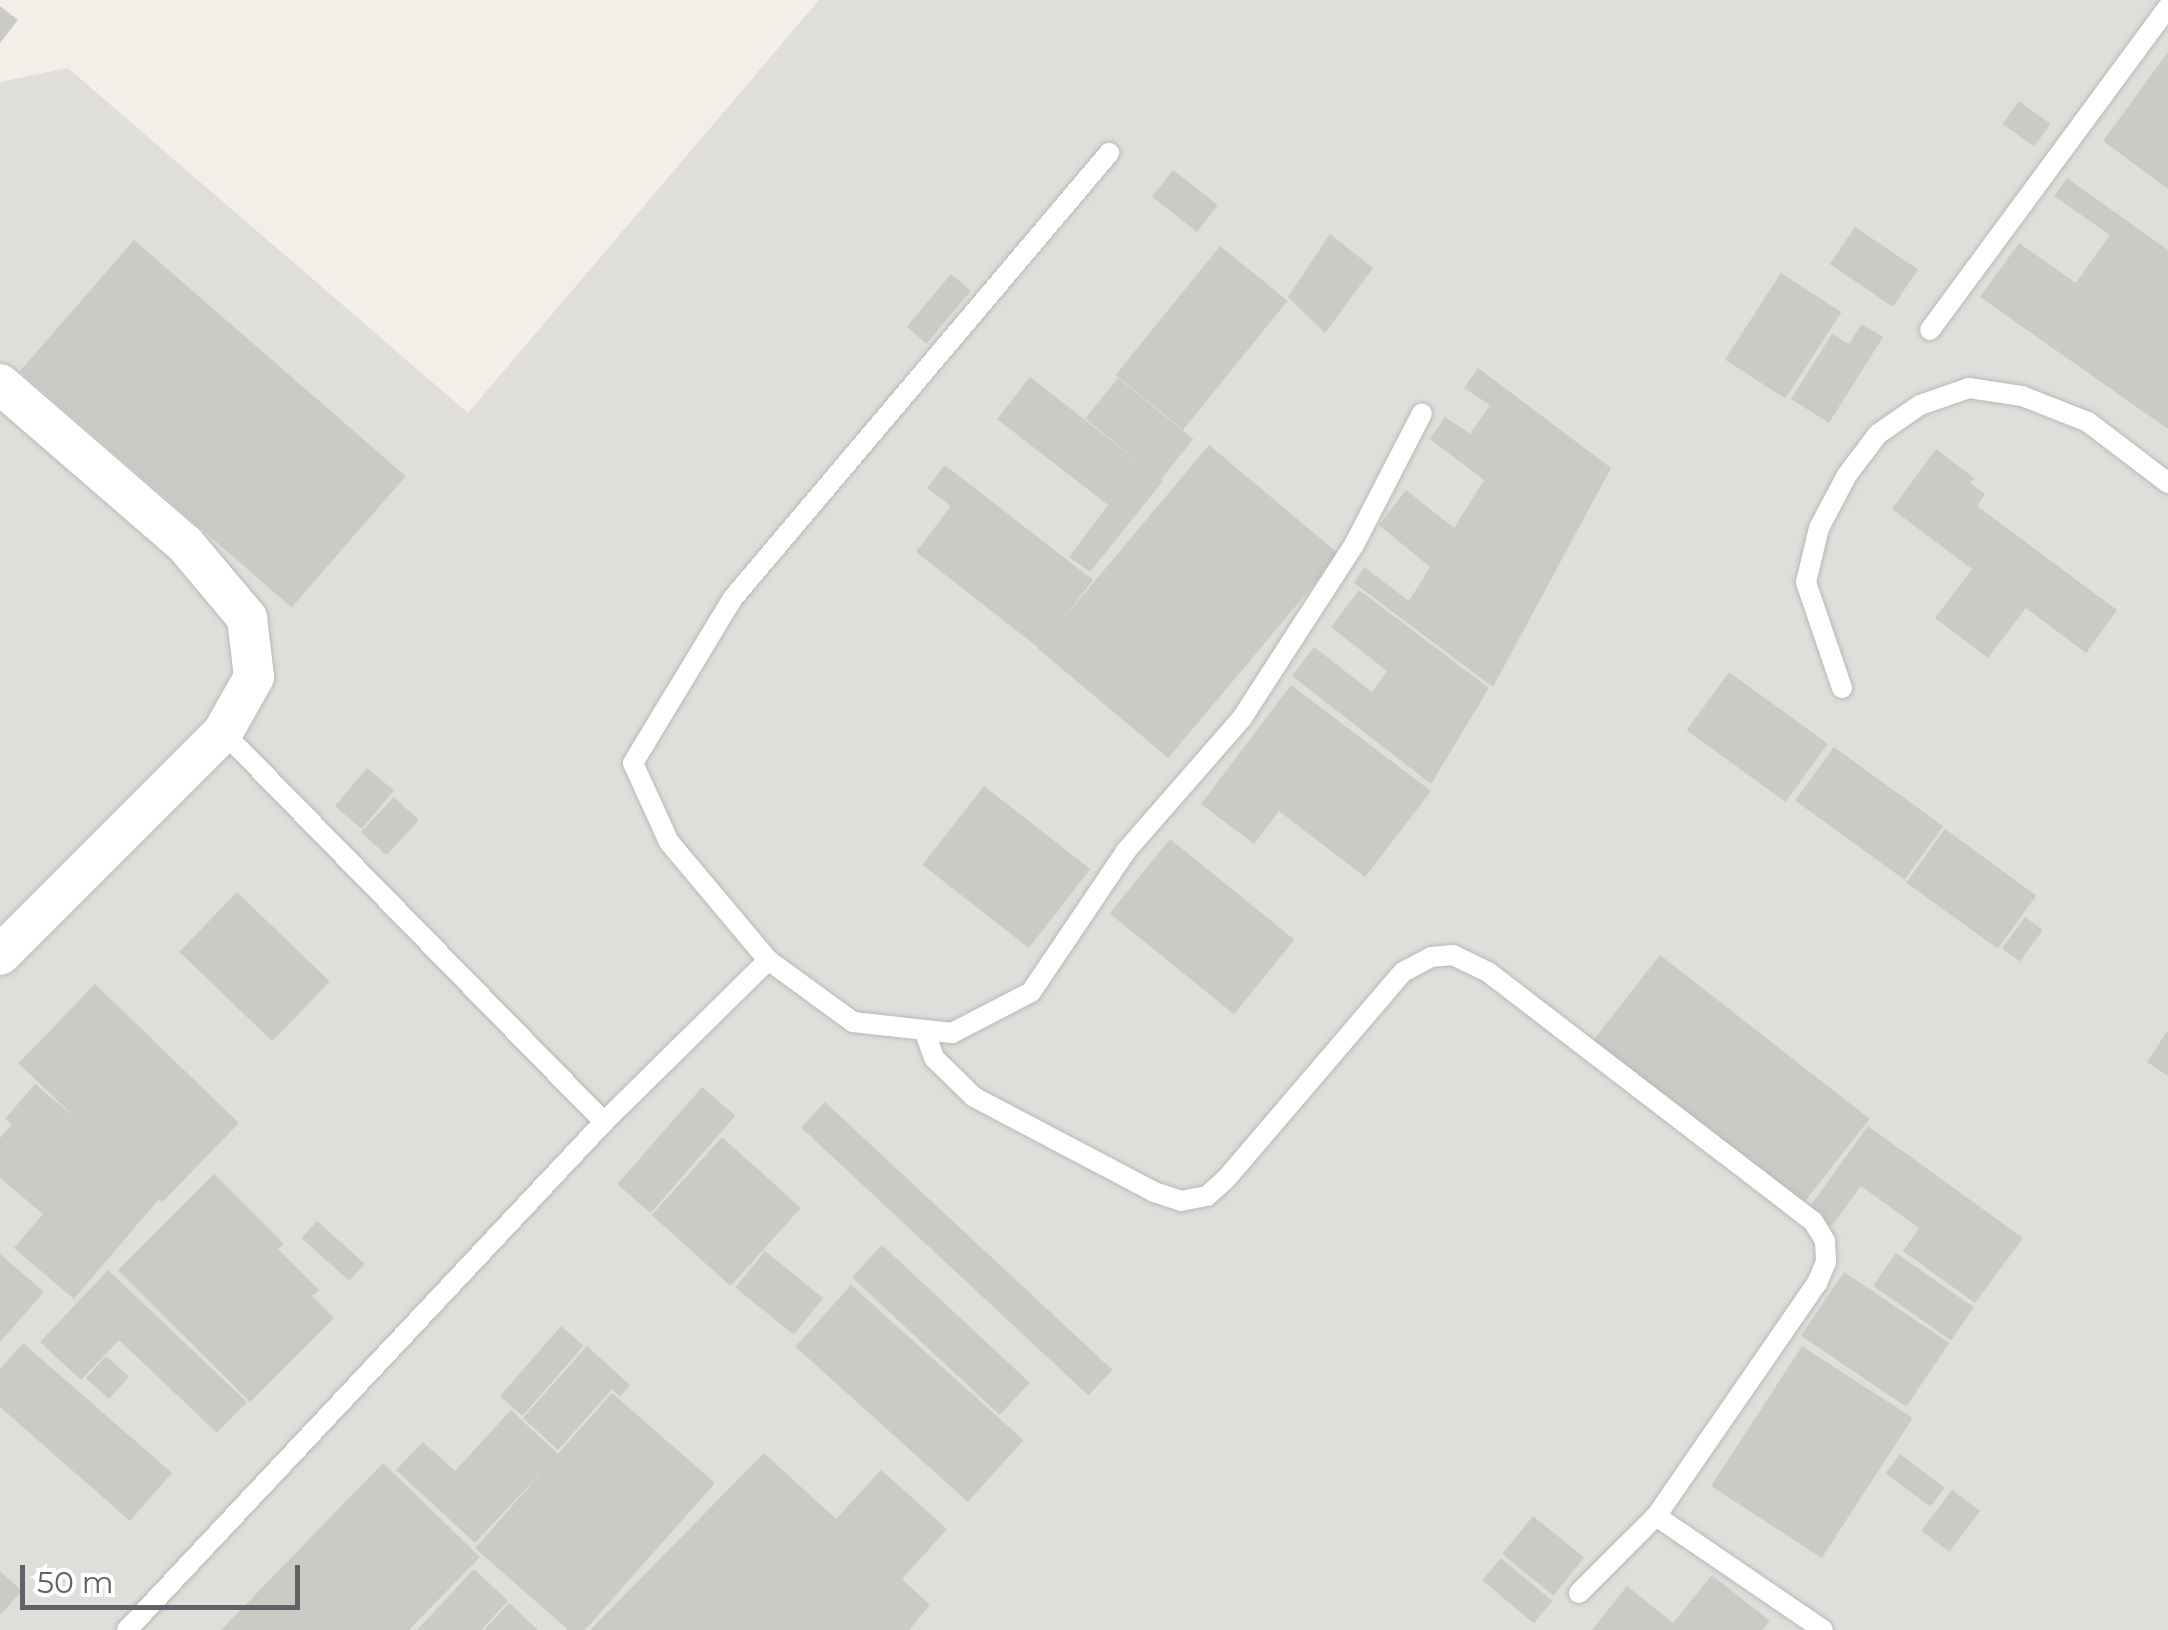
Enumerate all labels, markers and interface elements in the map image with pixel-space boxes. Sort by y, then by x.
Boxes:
scale bar [25,1545,305,1607]
text: 50 m [37,1564,114,1601]

